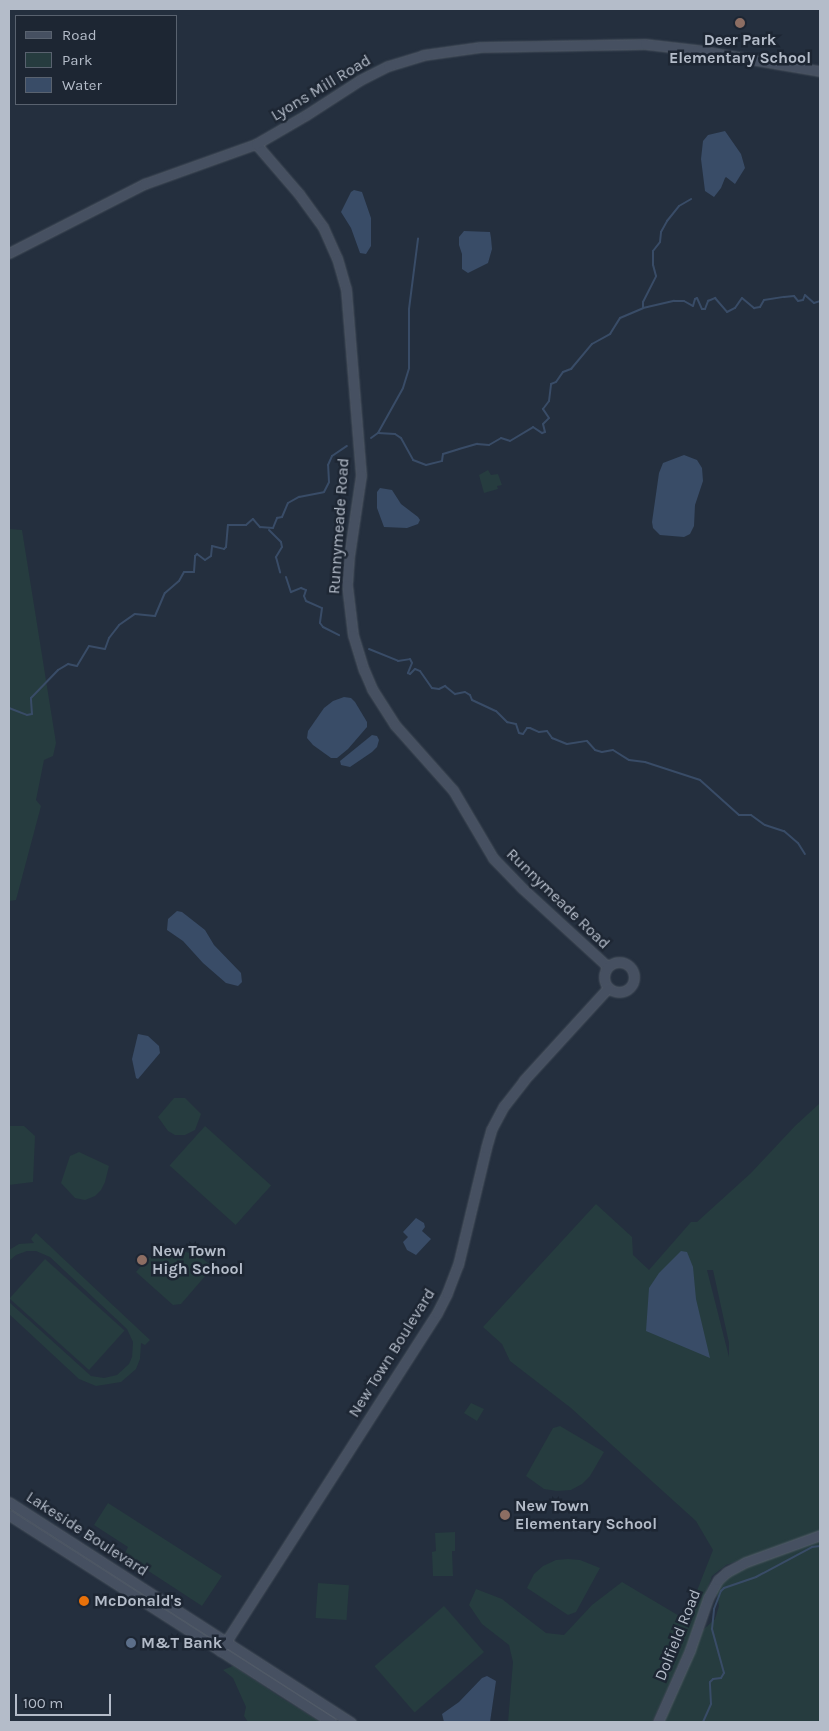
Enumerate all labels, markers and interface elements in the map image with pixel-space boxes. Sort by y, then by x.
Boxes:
legend [15,15,178,105]
marker: Deer Park Elementary School [734,17,746,29]
text: Road [62,26,97,44]
place label: Deer Park Elementary School [669,30,811,68]
text: Park [62,51,92,69]
street label: Lyons Mill Road [268,51,374,125]
text: Water [62,76,102,94]
street label: Runnymeade Road [325,457,353,595]
street label: Runnymeade Road [502,845,614,953]
place label: New Town High School [152,1241,243,1279]
marker: New Town High School [136,1254,148,1266]
street label: New Town Boulevard [345,1285,439,1421]
street label: Lakeside Boulevard [22,1487,152,1581]
place label: New Town Elementary School [515,1496,657,1534]
marker: New Town Elementary School [499,1509,511,1521]
street label: Dolfield Road [651,1587,705,1683]
place label: McDonald's [94,1591,182,1611]
marker: McDonald's [78,1595,90,1607]
place label: M&T Bank [141,1633,222,1653]
marker: M&T Bank [125,1637,137,1649]
scale bar [18,1684,114,1716]
text: 100 m [23,1694,63,1712]

